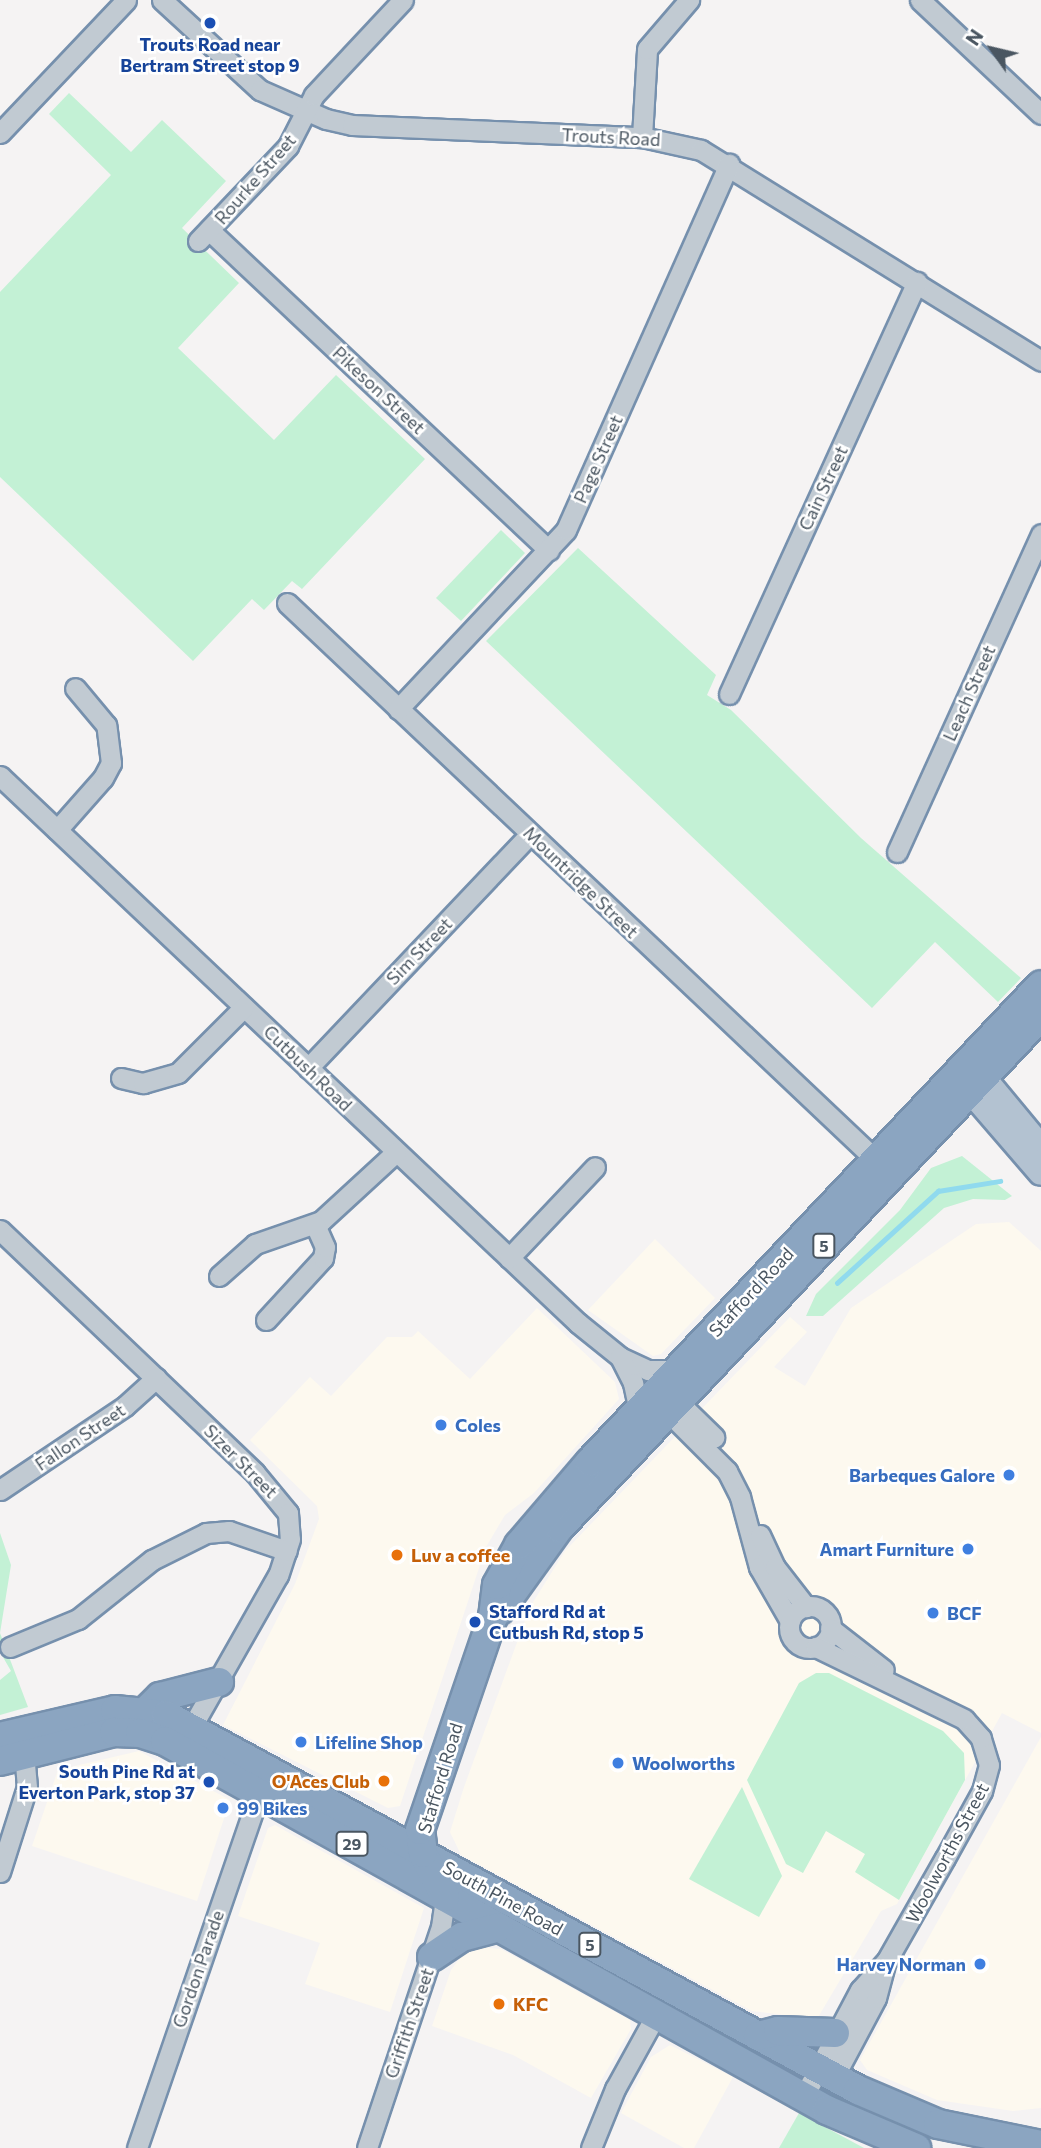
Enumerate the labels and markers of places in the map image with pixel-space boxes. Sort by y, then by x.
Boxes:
marker: Trouts Road near Bertram Street stop 9 [202,15,218,31]
place label: Trouts Road near Bertram Street stop 9 [120,34,300,76]
place label: Coles [455,1414,501,1436]
marker: Coles [433,1417,449,1433]
place label: Barbeques Galore [849,1464,995,1486]
marker: Barbeques Galore [1001,1467,1017,1483]
place label: Amart Furniture [820,1538,954,1560]
marker: Amart Furniture [960,1541,976,1557]
place label: Luv a coffee [411,1544,510,1566]
marker: Luv a coffee [389,1547,405,1563]
place label: Stafford Rd at Cutbush Rd, stop 5 [489,1601,644,1644]
place label: BCF [947,1602,982,1624]
marker: BCF [925,1605,941,1621]
marker: Stafford Rd at Cutbush Rd, stop 5 [467,1614,483,1630]
place label: Lifeline Shop [315,1731,423,1753]
marker: Lifeline Shop [293,1734,309,1750]
place label: Woolworths [632,1752,735,1774]
marker: Woolworths [610,1755,626,1771]
place label: South Pine Rd at Everton Park, stop 37 [18,1761,195,1803]
place label: O'Aces Club [272,1770,370,1792]
marker: O'Aces Club [376,1773,392,1789]
marker: South Pine Rd at Everton Park, stop 37 [201,1774,217,1790]
place label: 99 Bikes [237,1797,307,1819]
marker: 99 Bikes [215,1800,231,1816]
place label: Harvey Norman [836,1953,966,1975]
marker: Harvey Norman [972,1956,988,1972]
place label: KFC [513,1993,548,2015]
marker: KFC [491,1996,507,2012]

